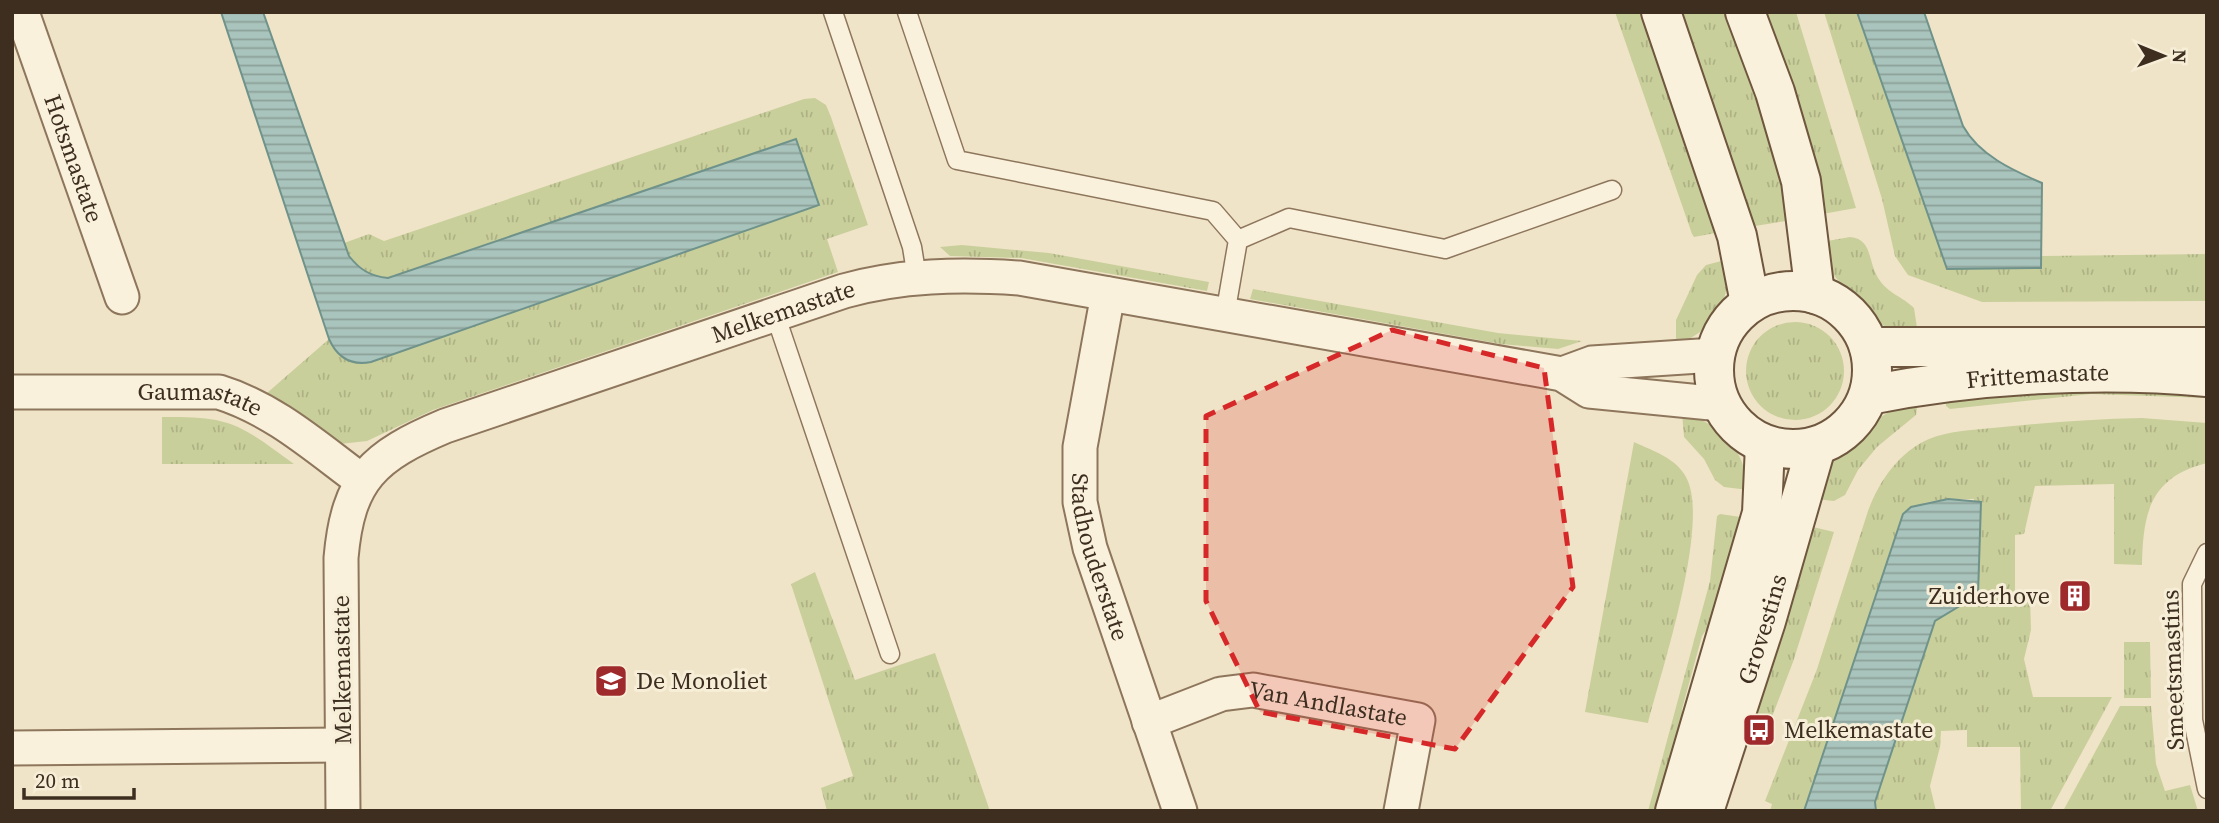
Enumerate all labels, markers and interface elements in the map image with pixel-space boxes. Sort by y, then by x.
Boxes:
north arrow [2128,21,2198,91]
text: N [2167,49,2193,64]
street label: Hotsmastate [36,90,112,227]
street label: Melkemastate [707,272,858,351]
street label: Frittemastate [1964,355,2109,396]
street label: Gaumastate [138,374,269,424]
street label: Stadhouderstate [1064,473,1137,645]
street label: Grovestins [1729,570,1795,688]
building icon: Zuiderhove [2056,577,2094,615]
place label: Zuiderhove [1929,579,2050,612]
street label: Smeetsmastins [2153,589,2192,751]
street label: Melkemastate [324,595,359,745]
school or university icon: De Monoliet [592,662,630,700]
place label: De Monoliet [636,664,767,697]
street label: Van Andlastate [1247,673,1410,734]
bus stop icon: Melkemastate [1740,711,1778,749]
place label: Melkemastate [1784,713,1934,746]
scale bar [24,756,135,800]
text: 20 m [35,766,80,795]

